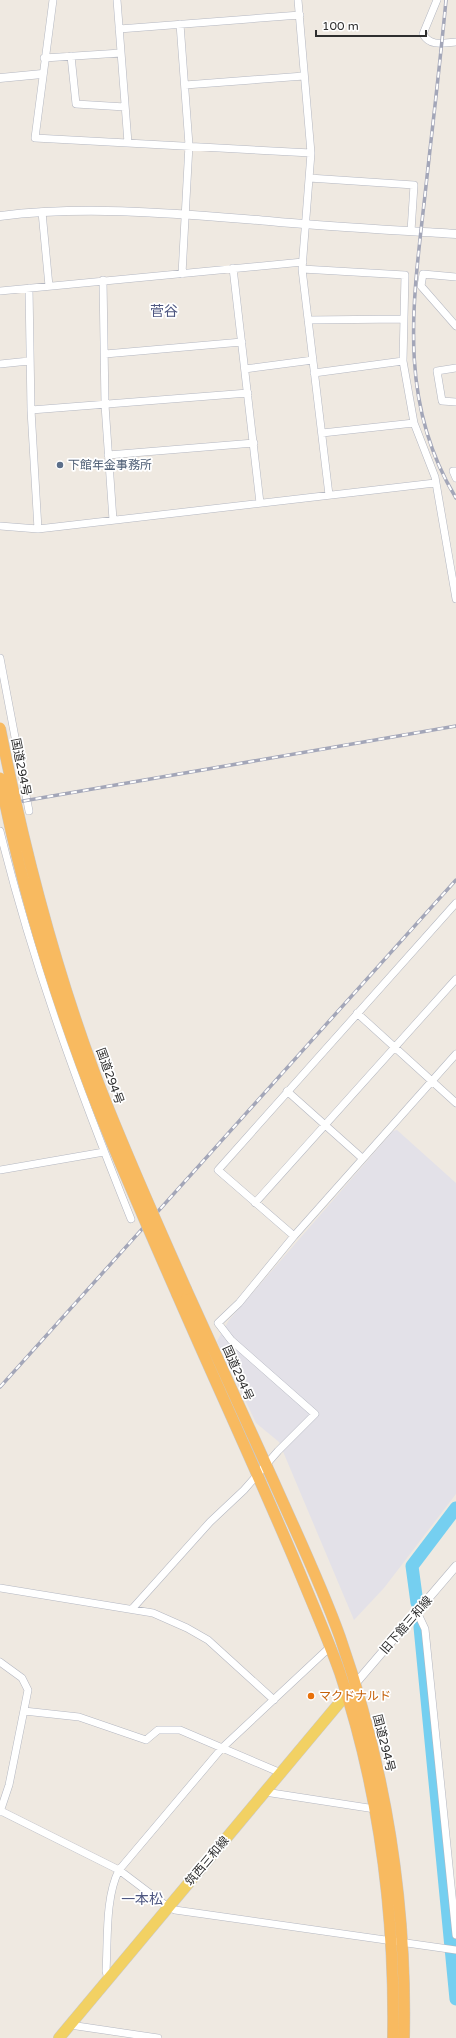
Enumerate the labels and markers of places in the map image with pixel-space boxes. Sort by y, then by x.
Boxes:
place label: 下館年金事務所 [68,458,152,472]
marker: 下館年金事務所 [55,460,65,470]
place label: マクドナルド [319,1689,391,1703]
marker: マクドナルド [306,1691,316,1701]

